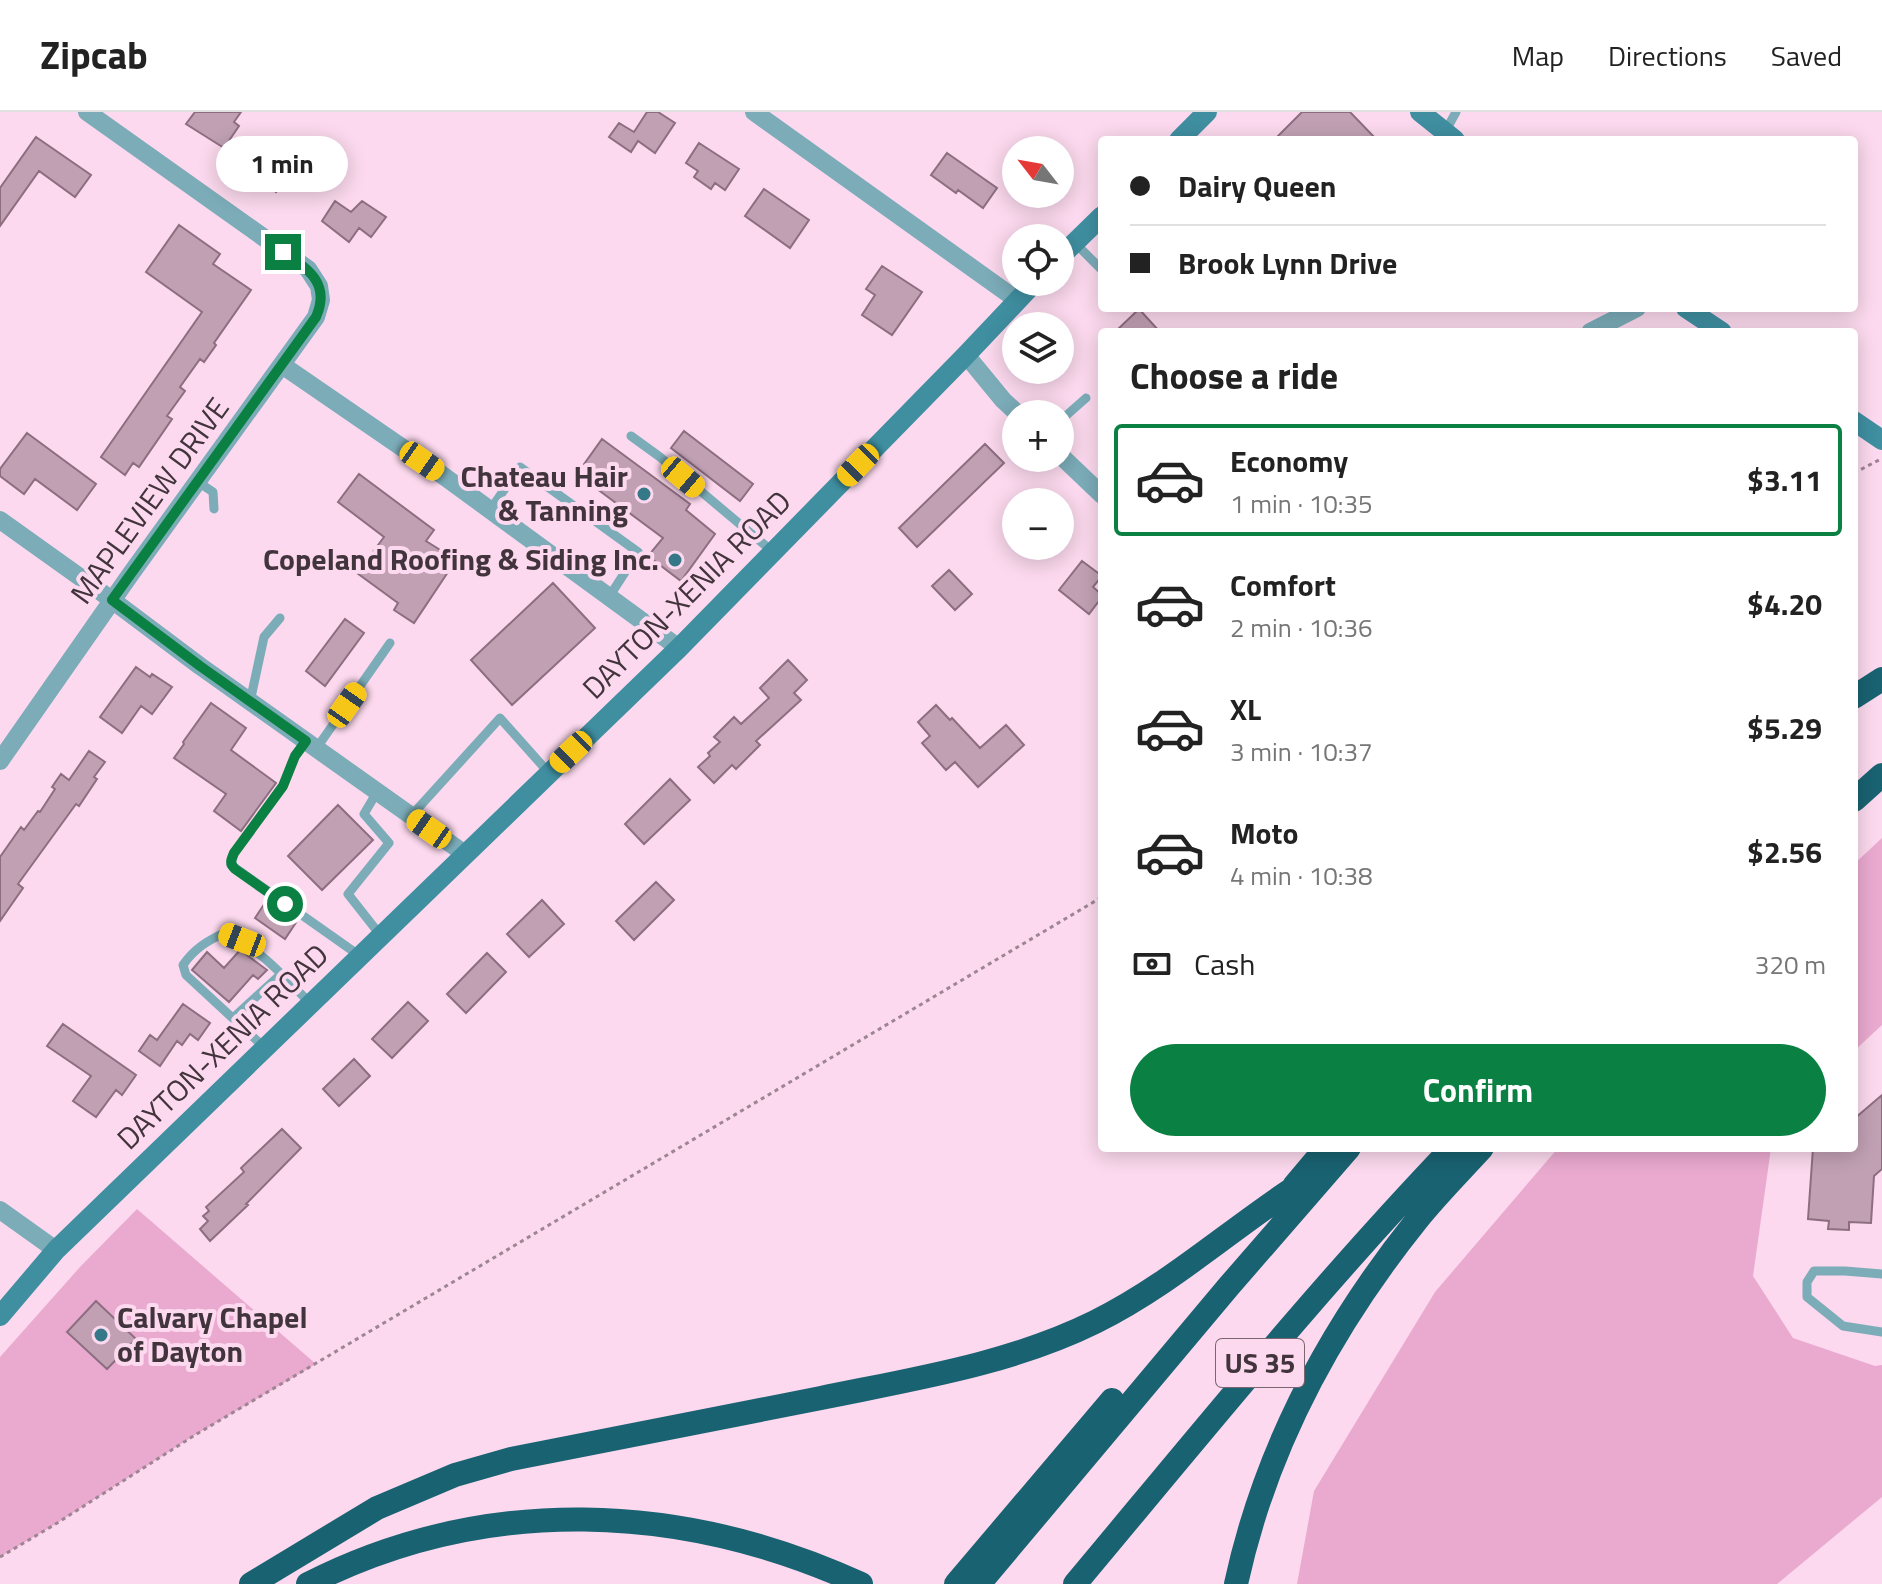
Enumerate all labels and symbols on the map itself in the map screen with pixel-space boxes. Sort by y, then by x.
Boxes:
callout: 1 min [217,136,349,192]
north arrow [1002,136,1074,208]
route end [265,234,301,270]
street label: MAPLEVIEW DRIVE [58,388,240,613]
car [395,437,449,485]
car [833,439,883,491]
car [657,452,709,502]
place label: Chateau Hair & Tanning [461,453,628,533]
street label: DAYTON-XENIA ROAD [571,479,801,709]
marker: Chateau Hair & Tanning [635,485,653,503]
place label: Copeland Roofing & Siding Inc. [263,536,659,582]
marker: Copeland Roofing & Siding Inc. [666,551,684,569]
car [323,678,371,732]
car [545,727,597,777]
car [402,805,456,853]
route start [267,886,303,922]
car [215,920,269,960]
street label: DAYTON-XENIA ROAD [106,933,339,1160]
place label: Calvary Chapel of Dayton [117,1294,308,1374]
marker: Calvary Chapel of Dayton [92,1326,110,1344]
road number: US 35 [1216,1339,1304,1387]

